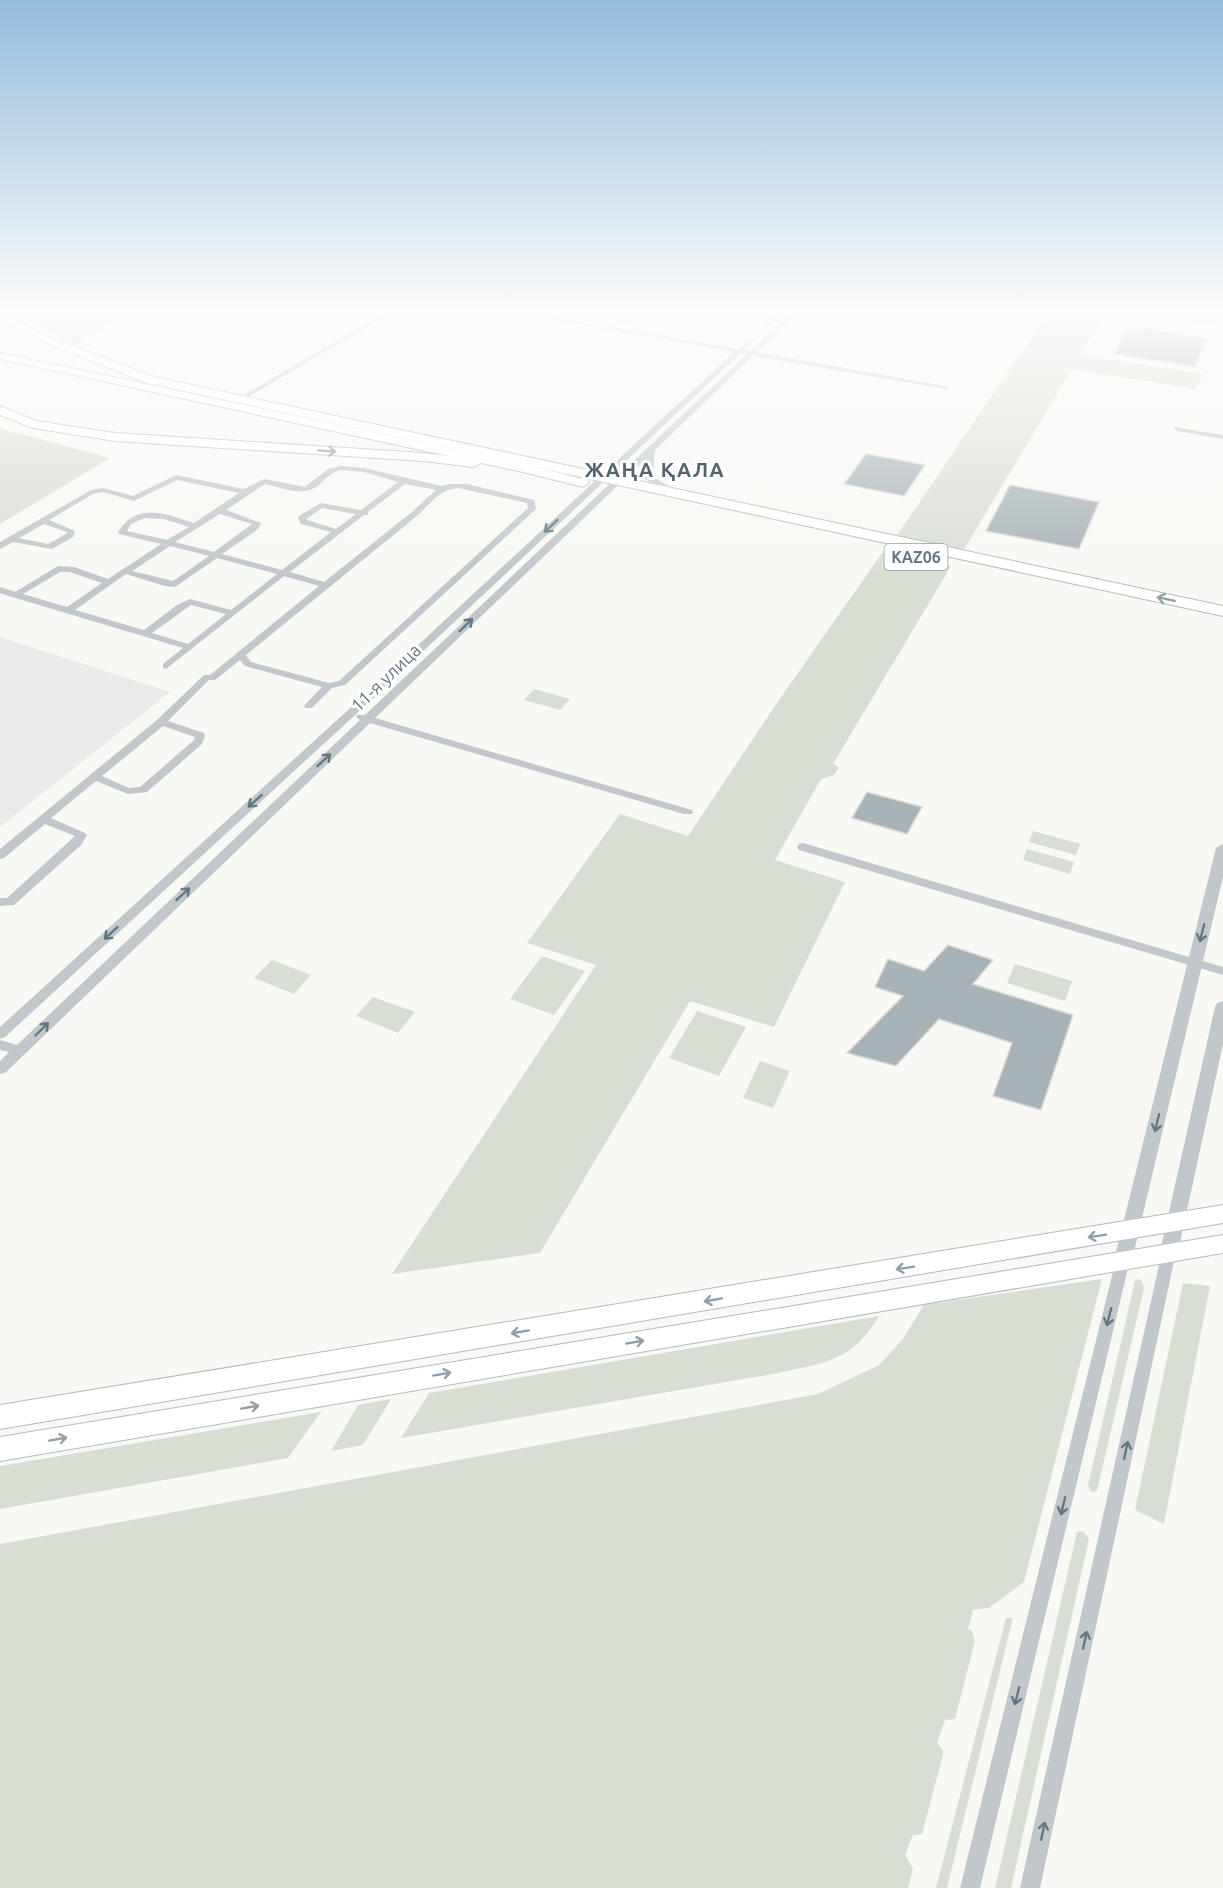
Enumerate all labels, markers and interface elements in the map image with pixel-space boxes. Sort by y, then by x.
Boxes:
one-way arrow [317,445,337,456]
district label: ЖАҢА ҚАЛА [585,458,725,481]
one-way arrow [544,519,559,533]
road number: KАZ06 [884,544,948,570]
one-way arrow [1157,593,1176,604]
one-way arrow [458,618,473,632]
street label: 11-я улица [346,639,424,715]
one-way arrow [317,752,332,767]
one-way arrow [247,794,262,808]
one-way arrow [175,886,190,901]
one-way arrow [1196,923,1208,942]
one-way arrow [103,926,118,940]
one-way arrow [35,1021,50,1036]
one-way arrow [1150,1113,1162,1132]
one-way arrow [1088,1231,1108,1242]
one-way arrow [896,1263,915,1274]
one-way arrow [703,1295,723,1306]
one-way arrow [1103,1307,1115,1326]
one-way arrow [511,1327,531,1338]
one-way arrow [624,1336,644,1347]
one-way arrow [432,1369,452,1380]
one-way arrow [240,1401,259,1412]
one-way arrow [47,1433,67,1444]
one-way arrow [1121,1441,1132,1460]
one-way arrow [1057,1496,1069,1515]
one-way arrow [1079,1631,1091,1650]
one-way arrow [1010,1686,1022,1705]
one-way arrow [1038,1822,1049,1841]

